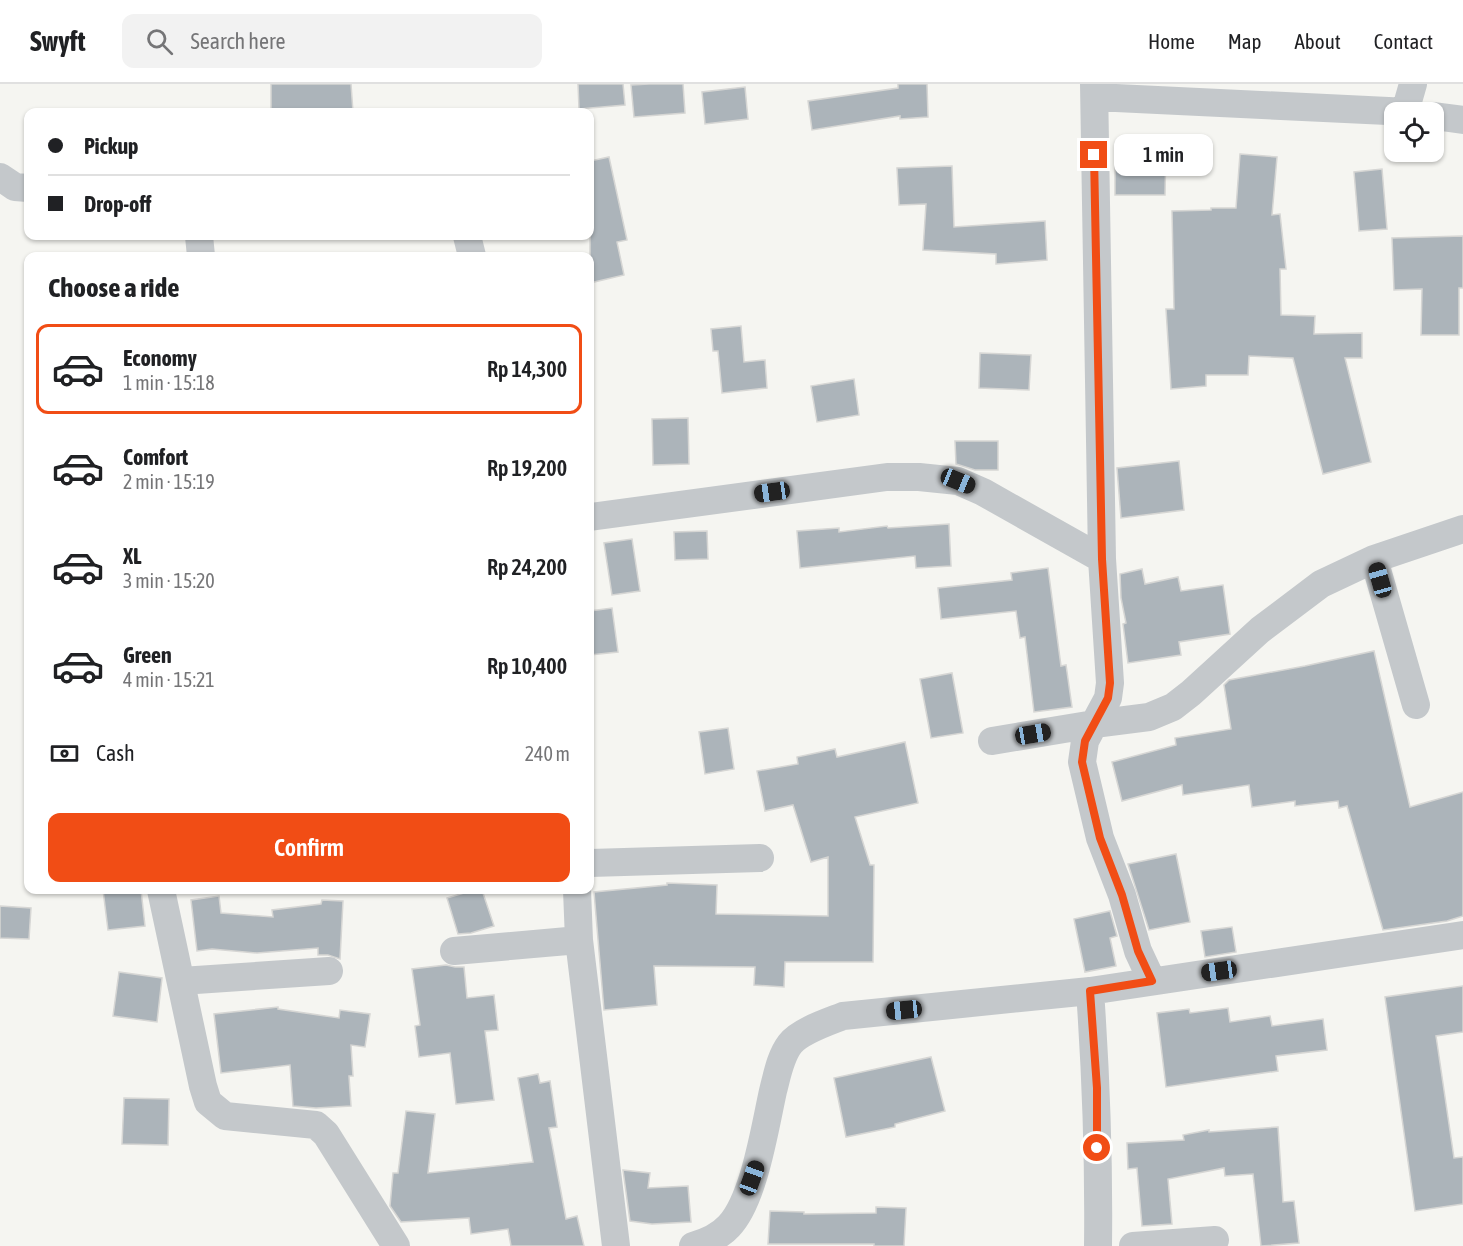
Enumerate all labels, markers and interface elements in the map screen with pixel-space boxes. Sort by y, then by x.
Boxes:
search box [122,14,542,68]
text: Swyft [30,25,86,57]
icon: search [143,25,176,58]
text: Search here [191,28,285,54]
text: Home [1148,29,1195,53]
text: Map [1228,29,1262,53]
text: About [1295,29,1341,53]
text: Contact [1374,29,1433,53]
map controls [1384,102,1444,162]
button: locate [1384,102,1444,162]
text: Pickup [84,133,139,159]
callout: 1 min [1115,134,1214,176]
route end [1080,141,1107,168]
text: 1 min [1143,143,1184,166]
text: Drop-off [84,191,151,217]
text: Choose a ride [48,272,180,303]
icon: car [51,342,105,396]
text: Economy [123,345,197,371]
text: Rp 14,300 [487,356,567,382]
text: 1 min · 15:18 [123,371,215,394]
icon: car [51,441,105,495]
text: Comfort [123,444,188,470]
text: Rp 19,200 [487,455,567,481]
car [938,466,978,496]
text: 2 min · 15:19 [123,470,215,493]
car [753,481,791,503]
icon: car [51,540,105,594]
text: XL [123,543,141,569]
text: Rp 24,200 [487,554,567,580]
car [1366,560,1394,600]
text: 3 min · 15:20 [123,569,215,592]
icon: car [51,639,105,693]
text: Green [123,642,172,668]
text: Rp 10,400 [487,653,567,679]
text: 4 min · 15:21 [123,668,215,691]
car [1014,722,1052,746]
icon: cash [48,737,81,770]
text: Cash [96,740,135,766]
text: 240 m [525,742,570,765]
button: Confirm [48,813,570,882]
car [1200,960,1238,982]
car [885,999,923,1021]
route start [1083,1134,1110,1161]
car [737,1158,767,1198]

